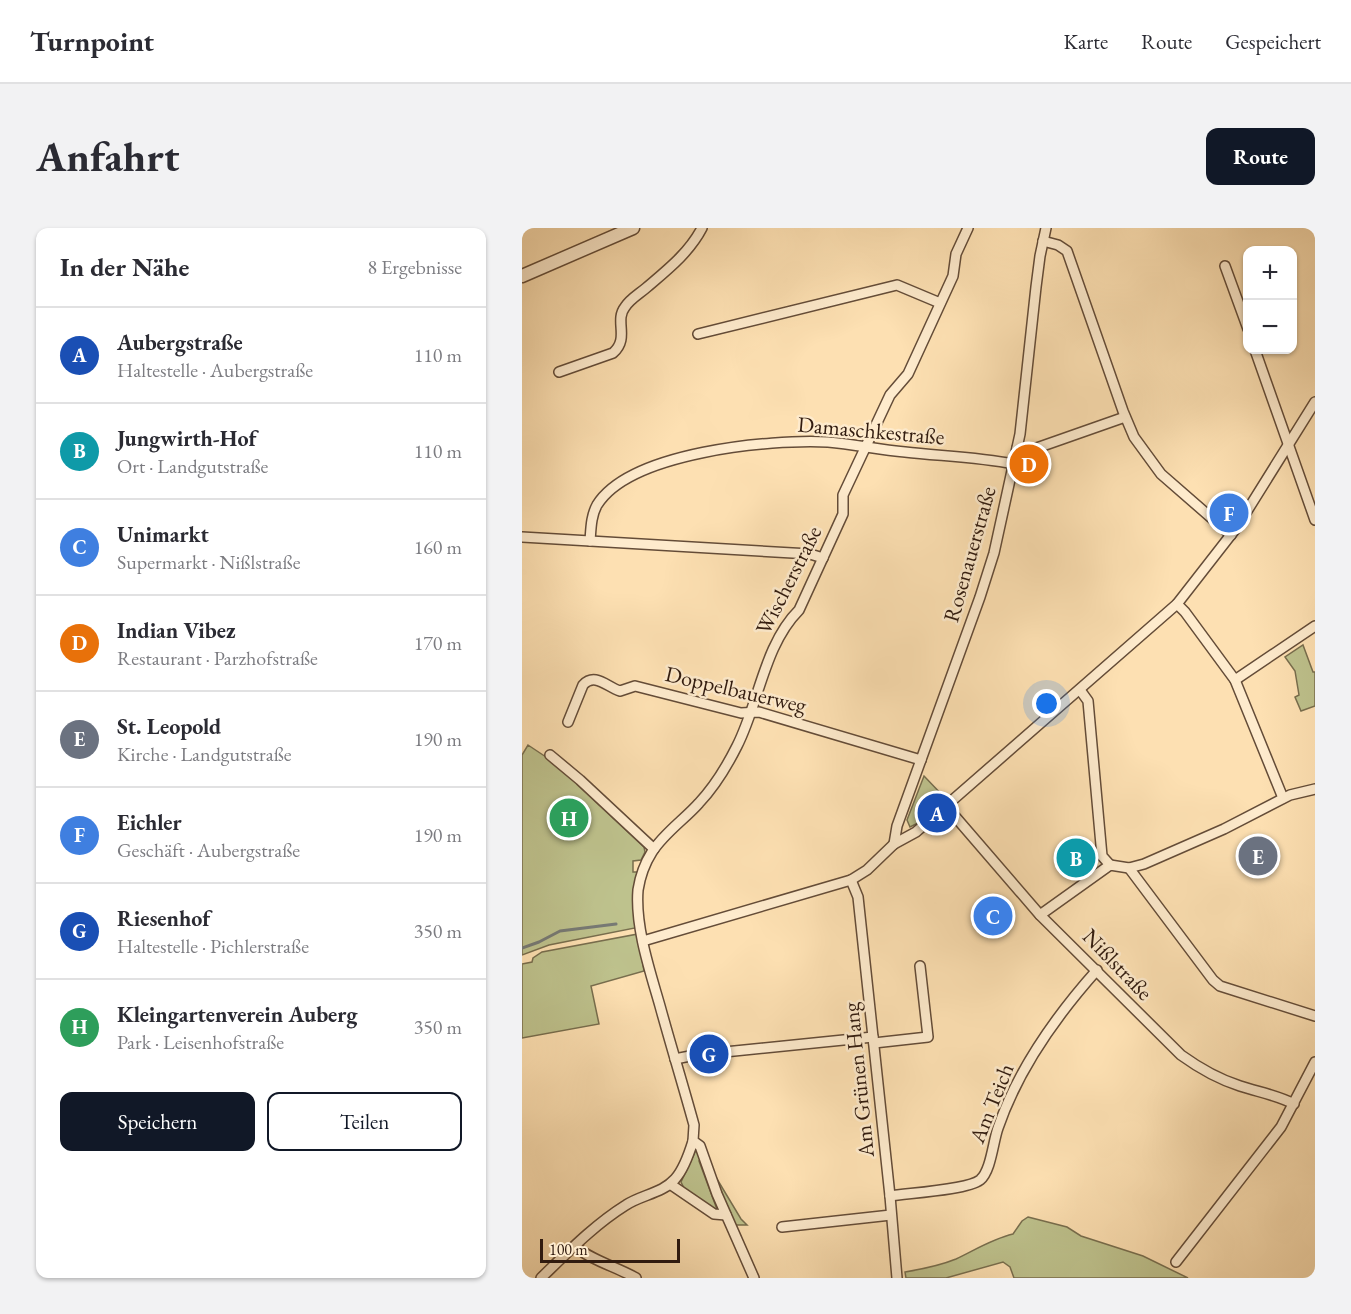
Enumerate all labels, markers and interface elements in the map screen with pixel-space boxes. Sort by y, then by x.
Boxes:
text: Turnpoint [30,23,154,59]
text: Karte [1064,28,1108,55]
text: Route [1141,28,1192,55]
text: Gespeichert [1225,28,1321,55]
button: Route [1206,128,1315,185]
text: Anfahrt [36,129,179,184]
map controls [1243,246,1297,354]
button: + [1243,246,1297,300]
text: In der Nähe [60,250,189,284]
text: 8 Ergebnisse [367,254,462,280]
button: − [1243,300,1297,354]
text: Aubergstraße [117,328,243,357]
text: A [72,342,87,368]
text: 110 m [414,342,462,368]
text: Haltestelle · Aubergstraße [117,357,313,383]
street label: Damaschkestraße [796,410,946,451]
text: Jungwirth-Hof [117,424,256,453]
text: B [73,438,86,464]
text: 110 m [414,438,462,464]
pin: D [1010,442,1048,486]
text: Ort · Landgutstraße [117,453,268,479]
street label: Rosenauerstraße [936,482,1003,625]
pin: F [1210,490,1248,536]
text: Unimarkt [117,520,209,549]
street label: Wischerstraße [749,521,828,639]
text: C [72,534,87,560]
text: 160 m [414,534,462,560]
text: Supermarkt · Nißlstraße [117,549,300,575]
text: Indian Vibez [117,616,236,645]
text: D [72,630,87,656]
text: 170 m [414,630,462,656]
text: Restaurant · Parzhofstraße [117,645,318,671]
street label: Doppelbauerweg [662,659,810,720]
your location [1032,689,1061,718]
text: St. Leopold [117,712,221,741]
text: E [74,726,85,752]
text: 190 m [414,726,462,752]
text: Kirche · Landgutstraße [117,741,292,767]
pin: A [918,790,956,836]
pin: H [550,796,588,840]
text: Eichler [117,808,182,837]
text: F [74,822,85,848]
text: 190 m [414,822,462,848]
pin: E [1238,834,1278,878]
pin: B [1056,836,1096,880]
text: Geschäft · Aubergstraße [117,837,300,863]
pin: C [974,894,1012,938]
text: Riesenhof [117,904,210,933]
text: G [72,918,87,944]
text: 350 m [414,918,462,944]
street label: Nißlstraße [1076,922,1159,1007]
text: Haltestelle · Pichlerstraße [117,933,309,959]
text: Kleingartenverein Auberg [117,1000,357,1029]
street label: Am Grünen Hang [836,1001,881,1160]
text: H [71,1014,88,1040]
text: 350 m [414,1014,462,1040]
text: Park · Leisenhofstraße [117,1029,284,1055]
pin: G [690,1032,729,1076]
street label: Am Teich [962,1059,1021,1148]
button: Speichern [60,1092,255,1151]
button: Teilen [267,1092,462,1151]
scale bar [540,1236,680,1264]
text: 100 m [549,1239,588,1260]

